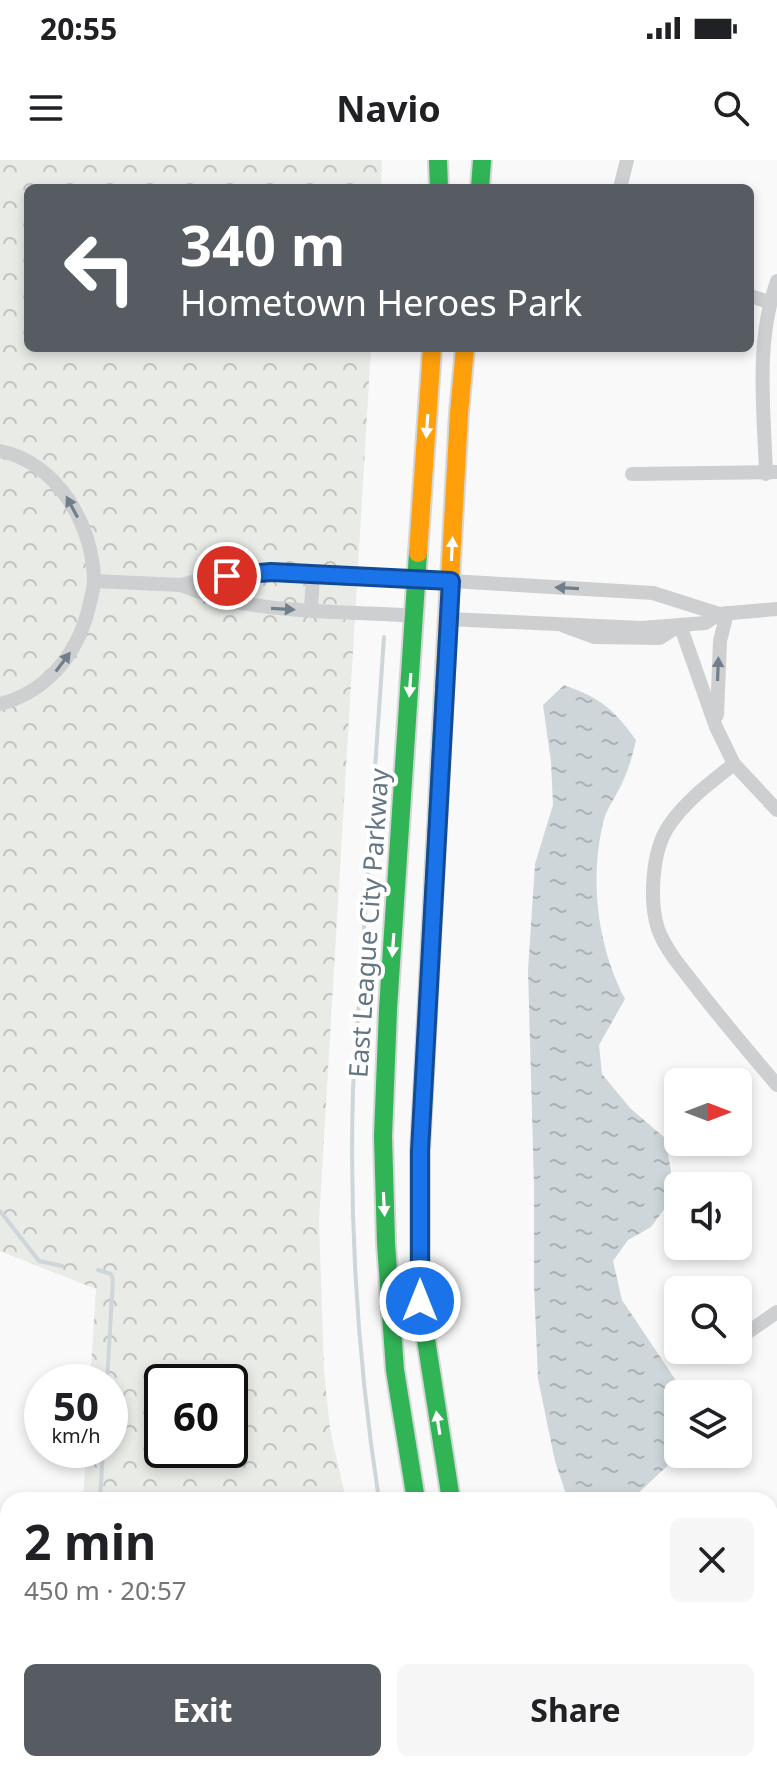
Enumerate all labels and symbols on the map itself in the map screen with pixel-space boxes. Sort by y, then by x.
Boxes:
one-way arrow [420,414,433,439]
one-way arrow [65,495,79,518]
one-way arrow [446,536,459,561]
pin [193,542,261,610]
one-way arrow [554,581,579,594]
one-way arrow [271,603,296,616]
one-way arrow [55,652,71,672]
one-way arrow [712,656,725,681]
one-way arrow [403,673,416,698]
street label: East League City Parkway [339,766,397,1079]
one-way arrow [386,933,399,958]
north arrow [664,1068,752,1156]
one-way arrow [378,1192,391,1217]
position arrow [378,1259,462,1343]
speed limit sign: 60 [144,1364,248,1468]
one-way arrow [431,1410,443,1435]

